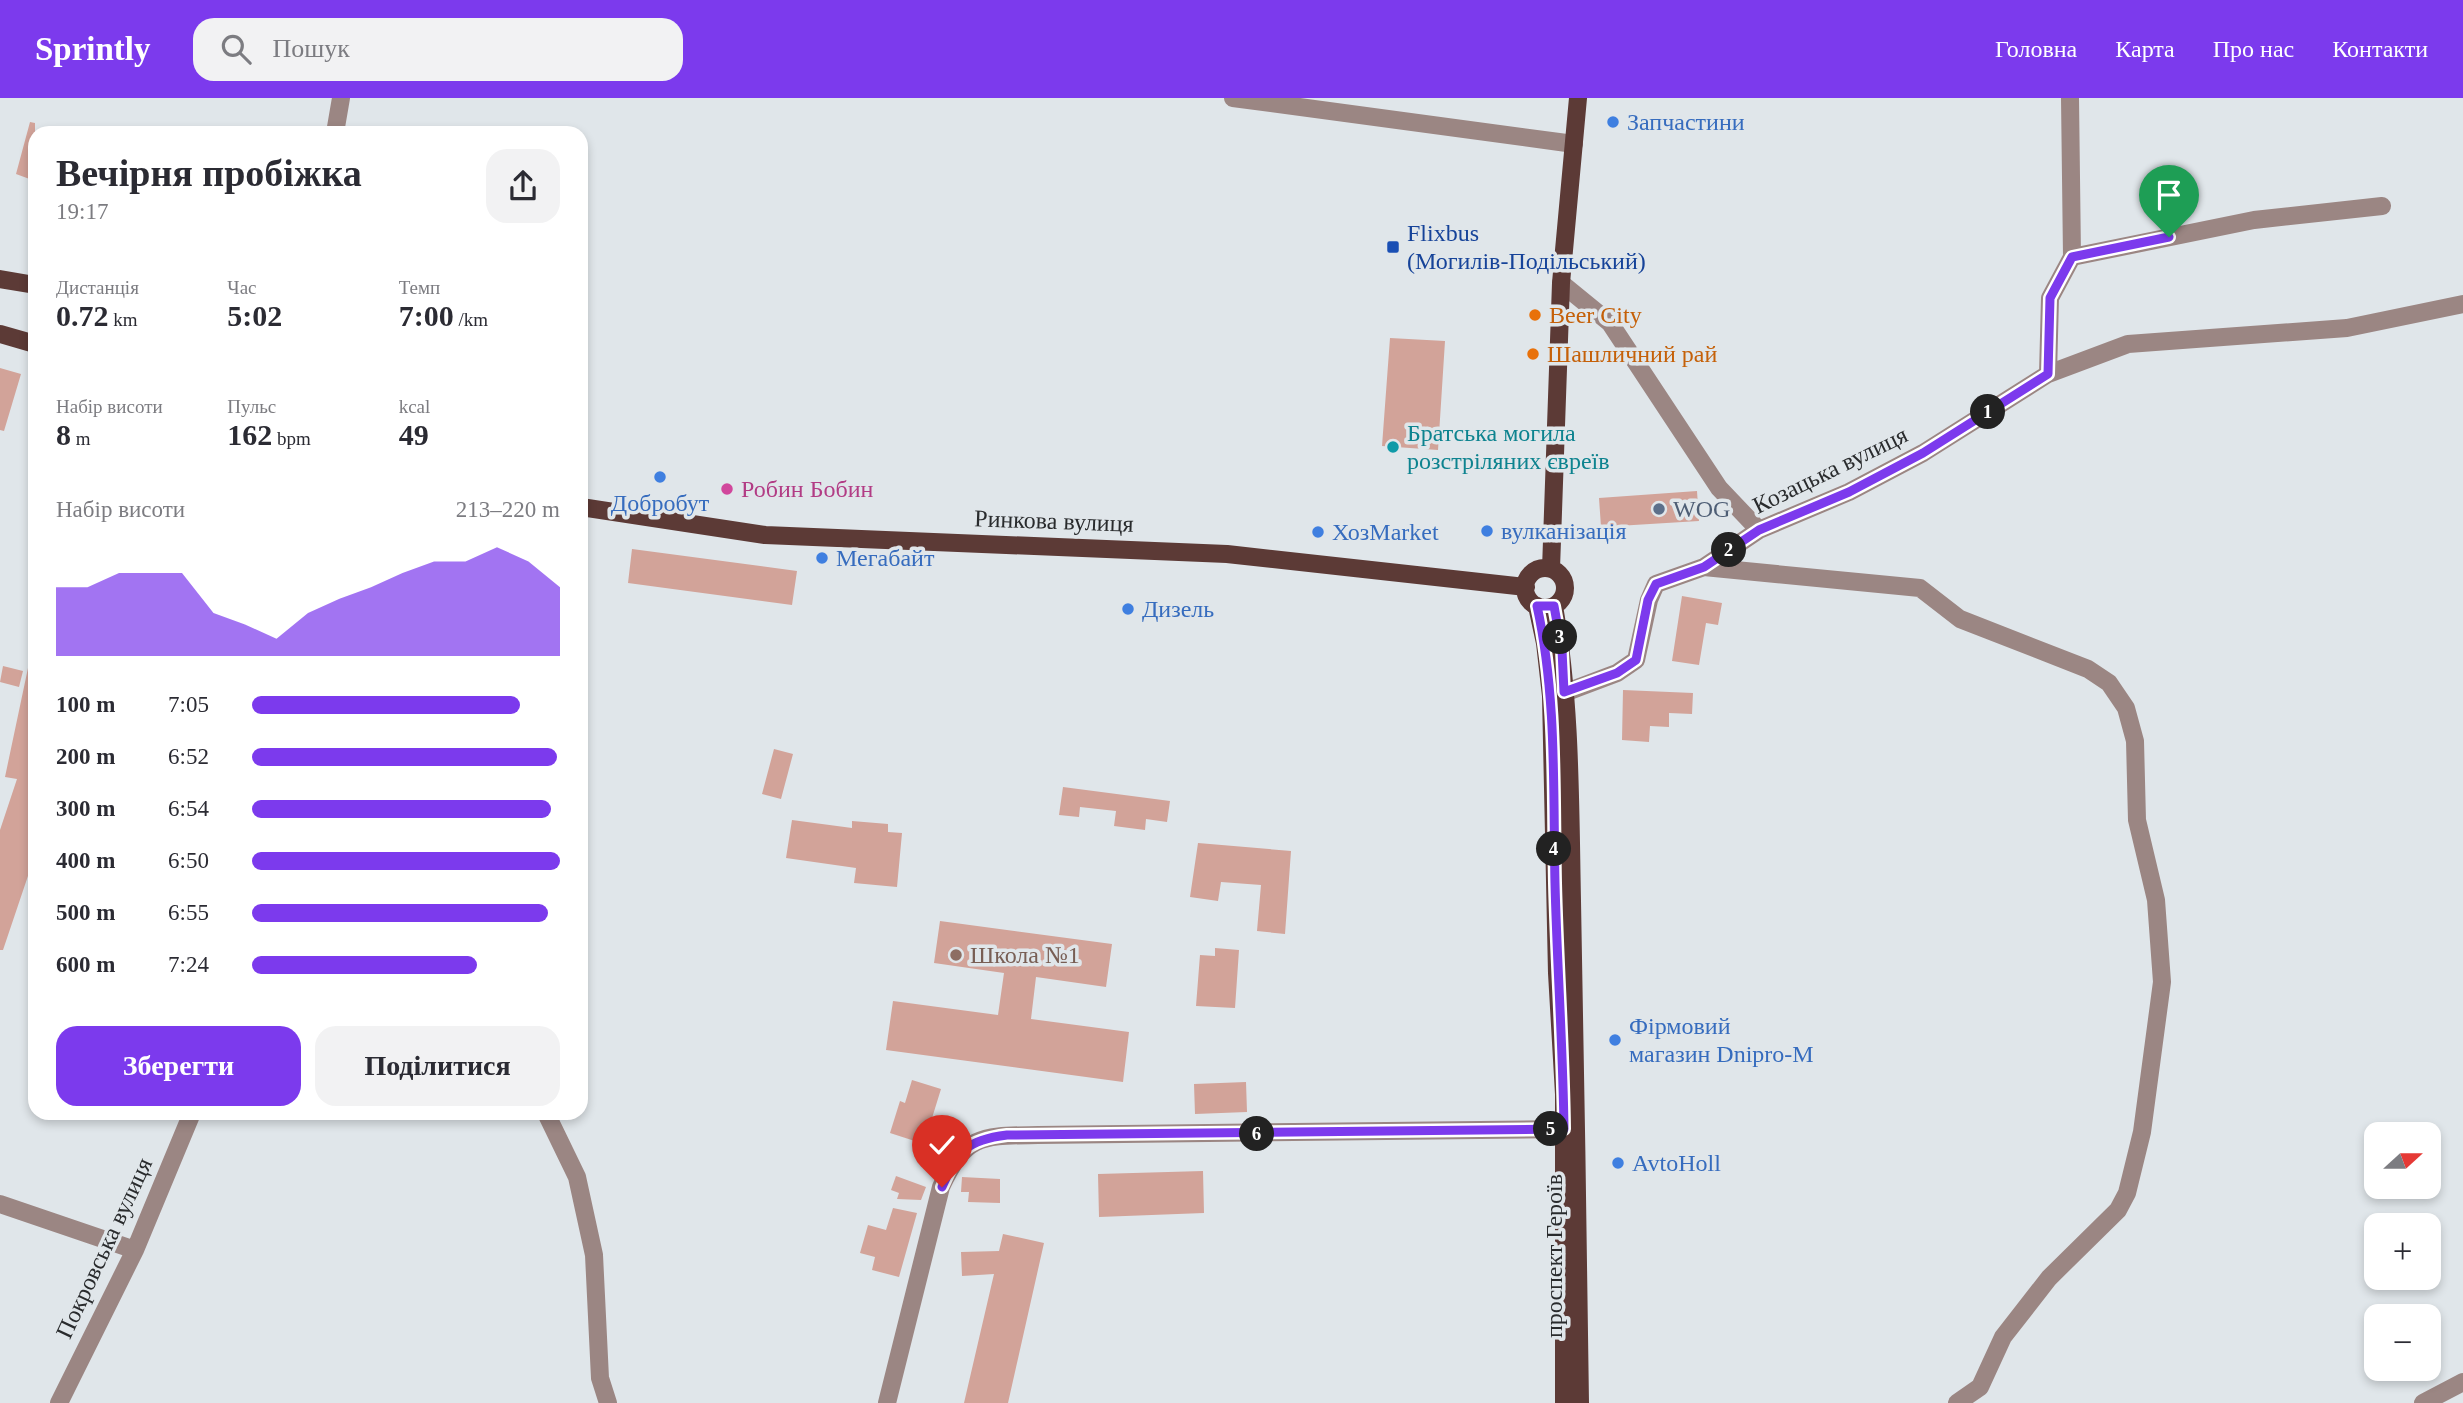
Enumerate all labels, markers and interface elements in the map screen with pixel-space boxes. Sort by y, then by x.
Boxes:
search box [193,18,683,81]
icon: search [217,30,255,68]
text: Sprintly [35,31,151,67]
text: Пошук [273,34,350,63]
text: Головна [1995,36,2077,62]
text: Карта [2115,36,2175,62]
text: Про нас [2213,36,2294,62]
text: Контакти [2332,36,2428,62]
place label: Запчастини [1627,109,1745,135]
marker: Запчастини [1605,114,1621,130]
button: share [486,149,560,223]
text: Вечірня пробіжка [56,152,362,194]
pin [2139,165,2199,237]
icon: arrive [2150,176,2188,214]
text: 19:17 [56,199,108,224]
place label: Flixbus (Могилів-Подільський) [1407,220,1646,274]
marker: Flixbus (Могилів-Подільський) [1385,239,1401,255]
text: Дистанція [56,277,139,298]
text: Час [227,277,257,298]
text: Темп [399,277,440,298]
text: 0.72 [56,299,109,332]
text: 5:02 [227,299,282,332]
text: 7:00 [399,299,454,332]
place label: Beer City [1549,302,1642,328]
marker: Beer City [1527,307,1543,323]
text: km [109,309,138,330]
text: /km [454,309,488,330]
place label: Шашличний рай [1547,341,1717,367]
marker: Шашличний рай [1525,346,1541,362]
pin: 1 [1970,394,2006,430]
text: Набір висоти [56,396,163,417]
text: Пульс [227,396,276,417]
text: kcal [399,396,430,417]
text: 1 [1983,401,1992,422]
text: 8 [56,418,71,451]
text: 162 [227,418,272,451]
text: 49 [399,418,429,451]
place label: Братська могила розстріляних євреїв [1407,420,1610,474]
street label: Козацька вулиця [1748,421,1912,519]
text: m [71,428,91,449]
text: bpm [272,428,311,449]
marker: Братська могила розстріляних євреїв [1385,439,1401,455]
marker: Добробут [652,469,668,485]
place label: Робин Бобин [741,476,873,502]
marker: Робин Бобин [719,481,735,497]
place label: Добробут [611,490,710,516]
place label: WOG [1673,496,1730,522]
text: Набір висоти [56,497,185,522]
text: 213–220 m [456,497,560,522]
marker: WOG [1651,501,1667,517]
street label: Ринкова вулиця [974,505,1134,537]
place label: вулканізація [1501,518,1627,544]
place label: ХозMarket [1332,519,1439,545]
marker: вулканізація [1479,523,1495,539]
marker: ХозMarket [1310,524,1326,540]
pin: 2 [1712,532,1746,568]
text: 2 [1724,539,1733,560]
place label: Мегабайт [836,545,935,571]
marker: Мегабайт [814,550,830,566]
place label: Дизель [1142,596,1214,622]
marker: Дизель [1120,601,1136,617]
pin: 3 [1542,620,1578,654]
text: 3 [1555,626,1564,647]
text: 100 m [56,692,115,717]
text: 7:05 [168,692,209,717]
text: 200 m [56,744,115,769]
text: 6:52 [168,744,209,769]
text: 300 m [56,796,115,821]
text: 6:54 [168,796,209,821]
pin: 4 [1536,832,1572,866]
text: 4 [1549,838,1558,859]
text: 400 m [56,848,115,873]
text: 6:50 [168,848,209,873]
text: 500 m [56,900,115,925]
text: 6:55 [168,900,209,925]
place label: Школа №1 [970,942,1080,968]
marker: Школа №1 [948,947,964,963]
text: 600 m [56,952,115,977]
text: 7:24 [168,952,209,977]
place label: Фірмовий магазин Dnipro-M [1629,1013,1814,1067]
button: Зберегти [56,1026,301,1106]
button: Поділитися [315,1026,560,1106]
marker: Фірмовий магазин Dnipro-M [1607,1032,1623,1048]
pin: 5 [1534,1112,1568,1146]
pin [912,1115,972,1187]
pin: 6 [1240,1116,1274,1152]
text: 5 [1546,1118,1555,1139]
north arrow [2364,1122,2441,1199]
map controls [2364,1122,2441,1381]
text: 6 [1252,1123,1261,1144]
icon: check [923,1126,961,1164]
place label: AvtoHoll [1632,1150,1721,1176]
street label: Покровська вулиця [51,1154,157,1342]
marker: AvtoHoll [1610,1155,1626,1171]
street label: проспект Героїв [1541,1174,1567,1338]
button: + [2364,1213,2441,1290]
button: − [2364,1304,2441,1381]

